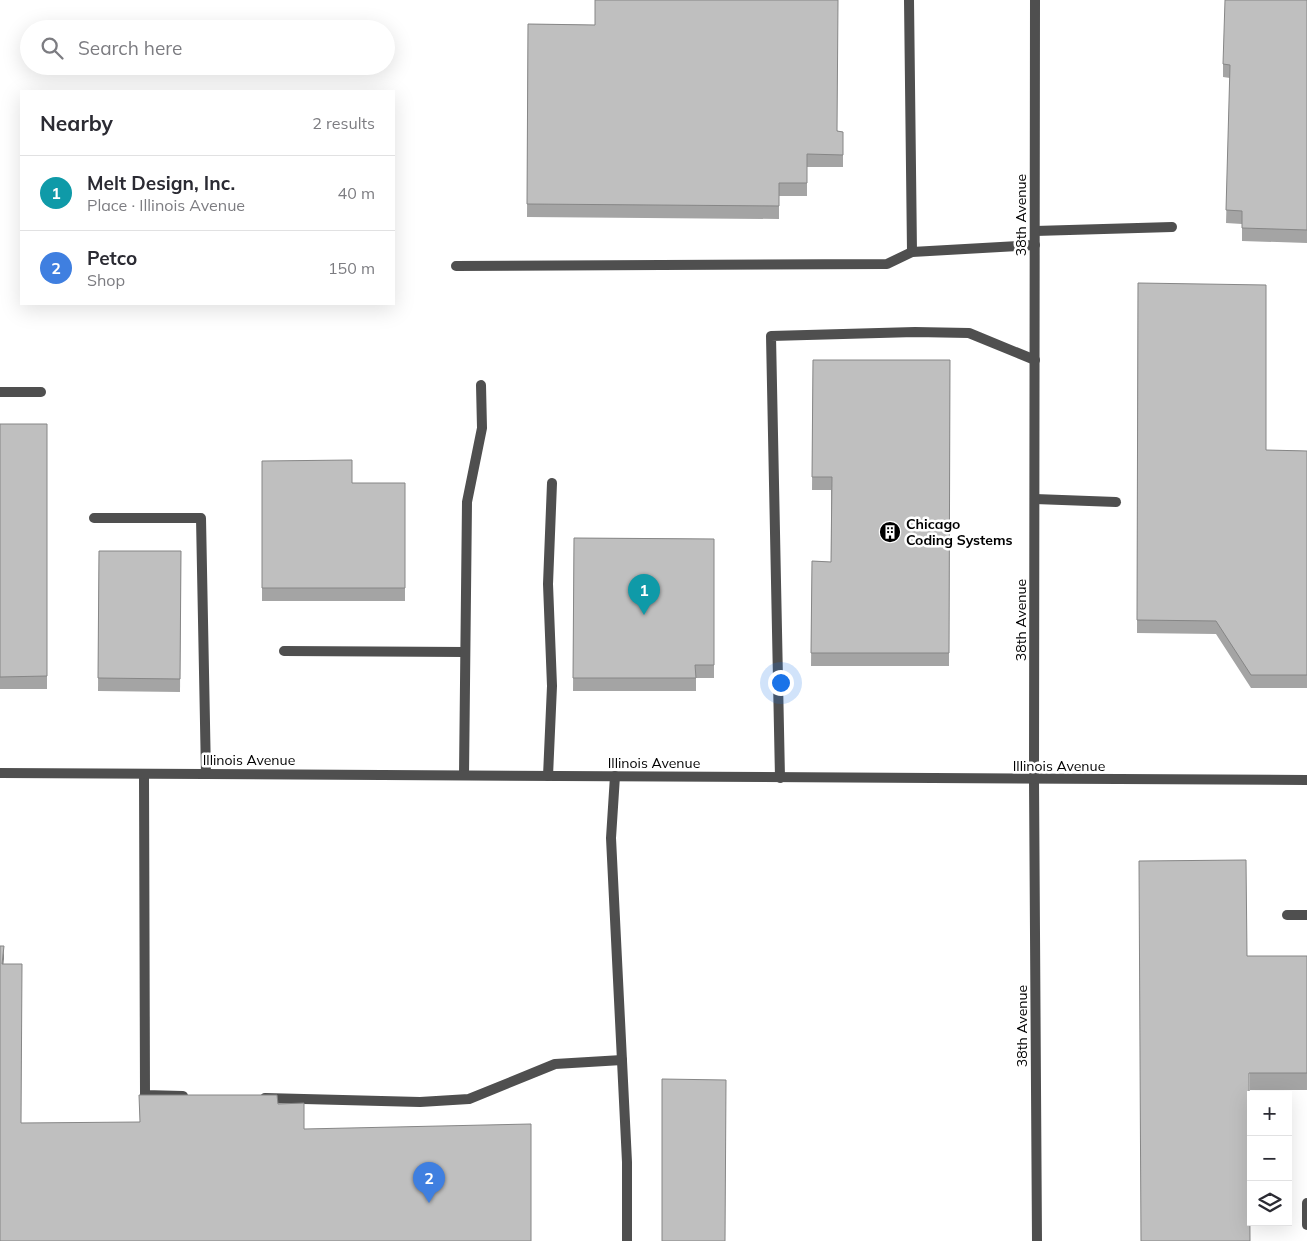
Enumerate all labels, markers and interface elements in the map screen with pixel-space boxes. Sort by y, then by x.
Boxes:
search box [20,20,395,75]
icon: search [38,34,66,62]
text: Search here [78,36,182,60]
text: Nearby [40,110,113,136]
text: 2 results [312,113,375,133]
text: Melt Design, Inc. [87,171,235,195]
street label: 38th Avenue [1012,174,1030,256]
text: 1 [51,183,61,203]
text: 40 m [338,183,375,203]
text: Place · Illinois Avenue [87,195,245,215]
text: Petco [87,246,137,270]
text: 2 [51,258,61,278]
text: 150 m [328,258,375,278]
text: Shop [87,270,125,290]
place label: Chicago Coding Systems [906,515,1013,549]
building icon: Chicago Coding Systems [878,520,902,544]
pin: 1 [628,574,660,615]
street label: 38th Avenue [1012,579,1030,661]
your location [768,670,794,696]
street label: Illinois Avenue [203,751,295,769]
street label: Illinois Avenue [608,754,700,772]
street label: Illinois Avenue [1013,757,1105,775]
street label: 38th Avenue [1013,985,1031,1067]
map controls [1247,1091,1292,1226]
button: + [1247,1091,1292,1136]
button: − [1247,1136,1292,1181]
pin: 2 [413,1162,445,1203]
button: layers [1247,1181,1292,1226]

